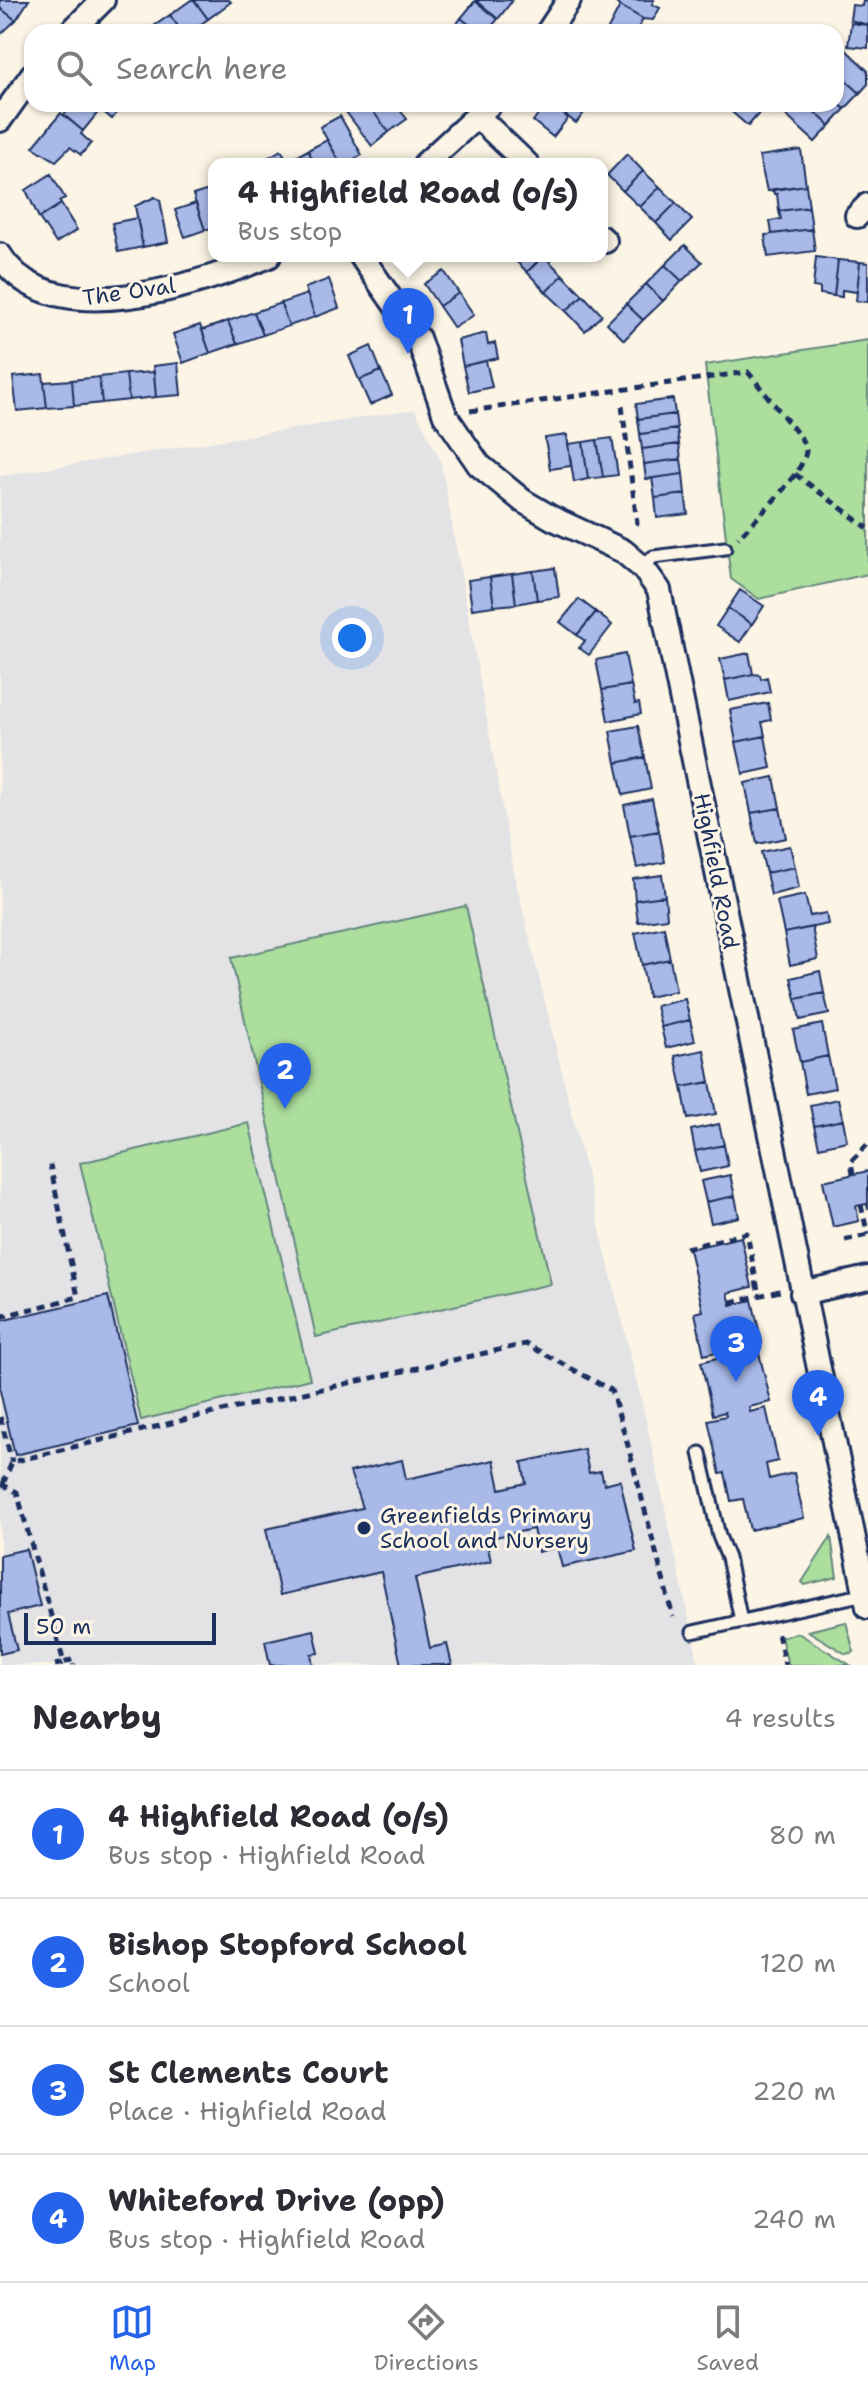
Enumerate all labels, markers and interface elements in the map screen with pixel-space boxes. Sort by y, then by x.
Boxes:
search box [24,24,844,112]
icon: search [52,46,96,90]
text: Search here [116,48,287,89]
popup [208,158,608,262]
text: 4 Highfield Road (o/s) [237,172,579,213]
text: Bus stop [237,213,342,248]
street label: The Oval [81,271,178,312]
pin: 1 [382,288,434,354]
your location [332,618,372,658]
street label: Highfield Road [687,791,746,952]
pin: 2 [259,1043,311,1109]
pin: 3 [710,1316,762,1382]
pin: 4 [792,1370,844,1436]
place label: Greenfields Primary School and Nursery [380,1501,592,1555]
marker: Greenfields Primary School and Nursery [355,1519,373,1537]
scale bar [24,1609,216,1645]
text: 50 m [36,1612,91,1641]
text: Nearby [32,1694,162,1740]
text: 4 results [724,1700,836,1735]
text: 4 Highfield Road (o/s) [108,1796,449,1837]
text: 1 [52,1817,64,1852]
text: 80 m [769,1817,836,1852]
text: Bus stop · Highfield Road [108,1837,425,1872]
text: Bishop Stopford School [108,1924,467,1965]
text: 2 [49,1945,67,1980]
text: 120 m [760,1945,836,1980]
text: School [108,1965,190,2000]
text: St Clements Court [108,2052,389,2093]
text: 3 [49,2073,67,2108]
text: 220 m [752,2073,836,2108]
text: Place · Highfield Road [108,2093,386,2128]
text: Whiteford Drive (opp) [108,2180,445,2221]
text: 4 [49,2201,67,2236]
text: 240 m [752,2201,836,2236]
text: Bus stop · Highfield Road [108,2221,425,2256]
tab: Map [109,2300,156,2377]
tab: Directions [374,2300,479,2377]
tab: Saved [697,2300,759,2377]

